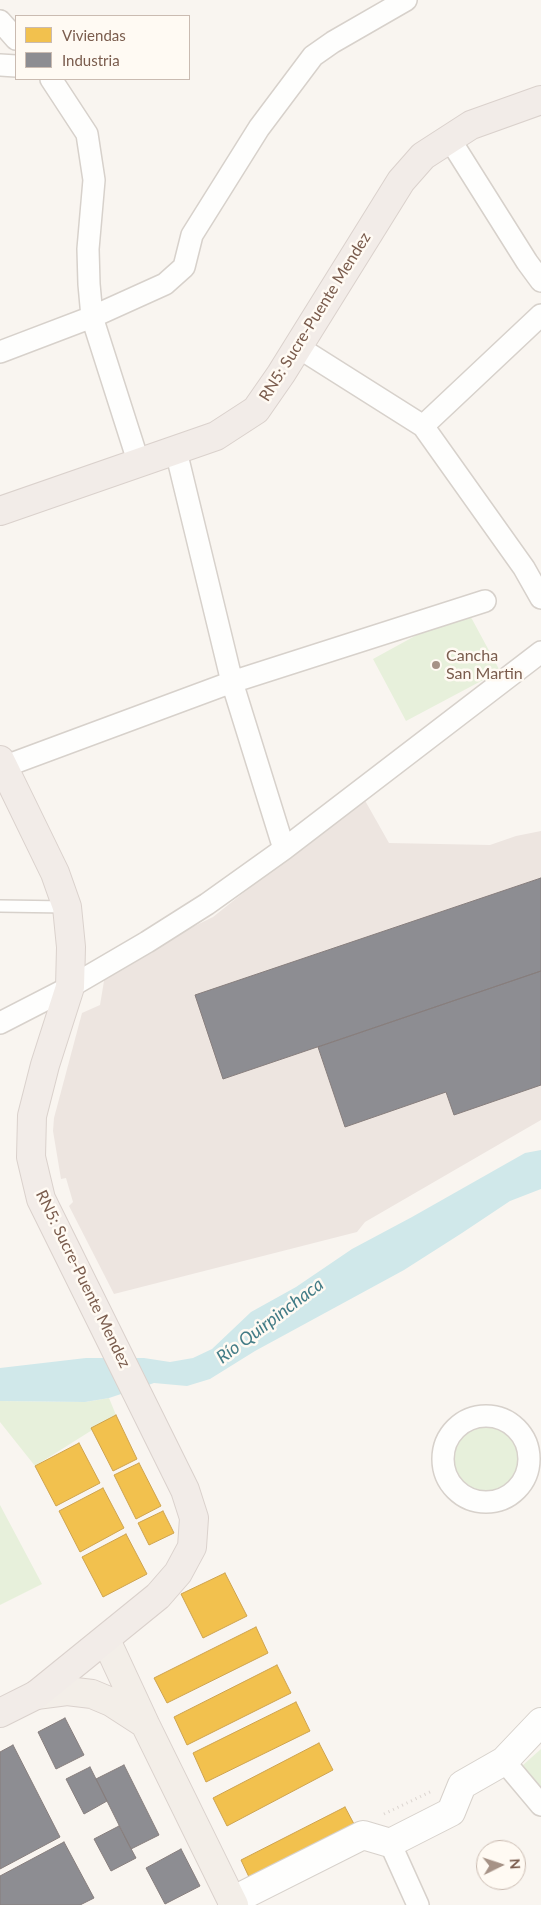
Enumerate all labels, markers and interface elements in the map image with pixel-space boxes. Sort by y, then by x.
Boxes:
legend [15,15,190,80]
text: Viviendas [62,26,126,44]
text: Industria [62,51,120,69]
street label: RN5: Sucre-Puente Mendez [255,229,375,405]
place label: Cancha San Martin [446,646,523,684]
marker: Cancha San Martin [430,659,442,671]
street label: RN5: Sucre-Puente Mendez [32,1187,134,1371]
water label: Río Quirpinchaca [212,1274,328,1368]
north arrow [476,1840,526,1890]
text: N [507,1858,524,1870]

